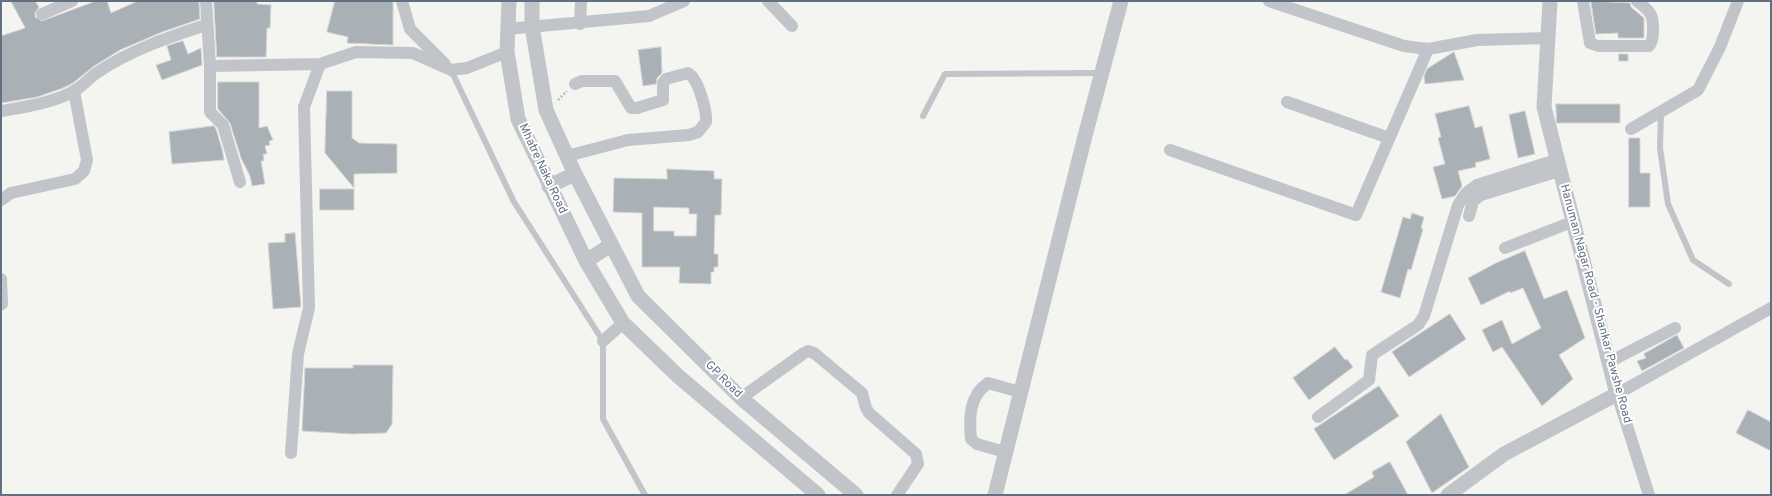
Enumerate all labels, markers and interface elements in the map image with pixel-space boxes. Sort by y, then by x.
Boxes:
street label: Mhatre Naka Road [515,122,569,216]
street label: Hanuman Nagar Road - Shankar Pawshe Road [1556,183,1634,425]
street label: GP Road [701,358,745,402]

